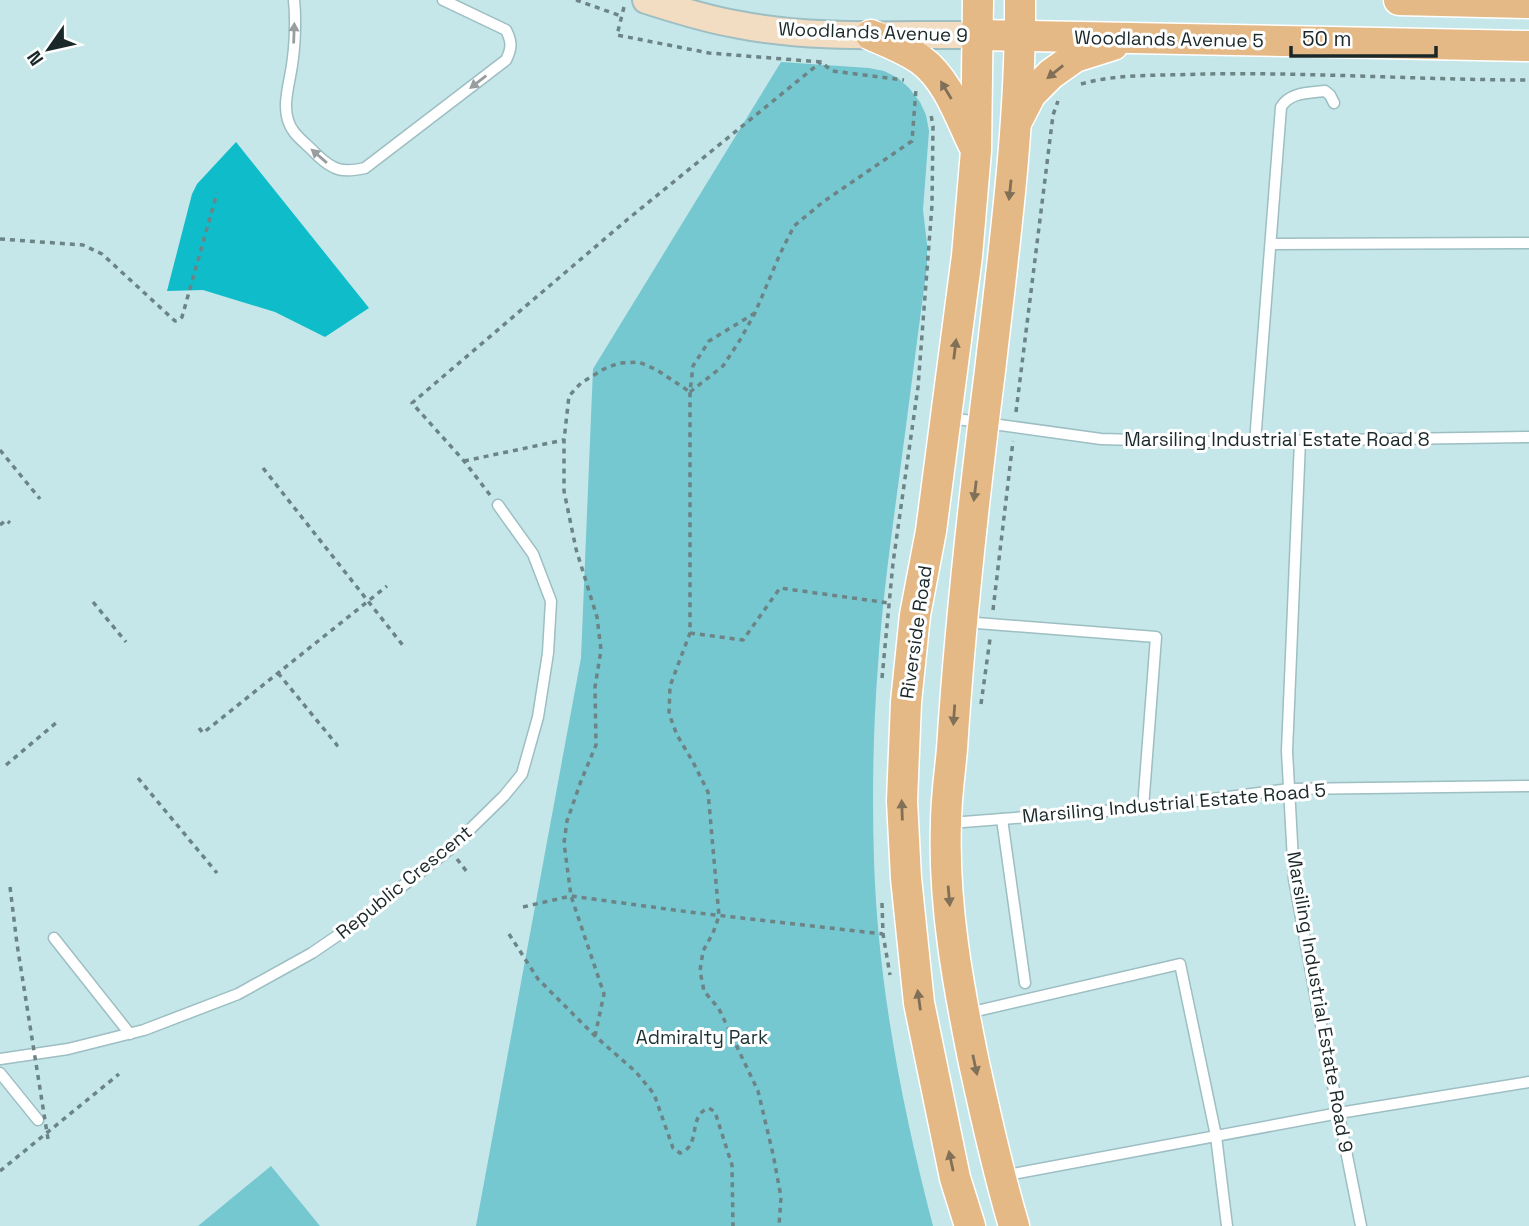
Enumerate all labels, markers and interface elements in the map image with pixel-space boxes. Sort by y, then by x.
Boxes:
north arrow [14,14,84,84]
scale bar [1291,14,1436,58]
street label: Woodlands Avenue 9 [778,16,968,48]
one-way arrow [288,22,299,44]
street label: Woodlands Avenue 5 [1074,25,1264,53]
text: 50 m [1302,25,1352,52]
text: N [21,46,49,70]
one-way arrow [1047,64,1064,79]
one-way arrow [469,74,487,89]
one-way arrow [939,80,952,99]
one-way arrow [310,148,328,164]
one-way arrow [1004,179,1015,201]
one-way arrow [950,338,961,360]
street label: Marsiling Industrial Estate Road 8 [1124,427,1430,452]
one-way arrow [969,480,980,502]
street label: Riverside Road [894,564,938,700]
one-way arrow [948,704,959,726]
street label: Marsiling Industrial Estate Road 5 [1021,777,1327,829]
one-way arrow [897,799,908,821]
street label: Republic Crescent [331,819,477,945]
street label: Marsiling Industrial Estate Road 9 [1281,850,1359,1154]
one-way arrow [944,885,955,907]
one-way arrow [913,989,924,1011]
park label: Admiralty Park [636,1025,768,1050]
one-way arrow [969,1054,980,1076]
one-way arrow [946,1150,957,1172]

